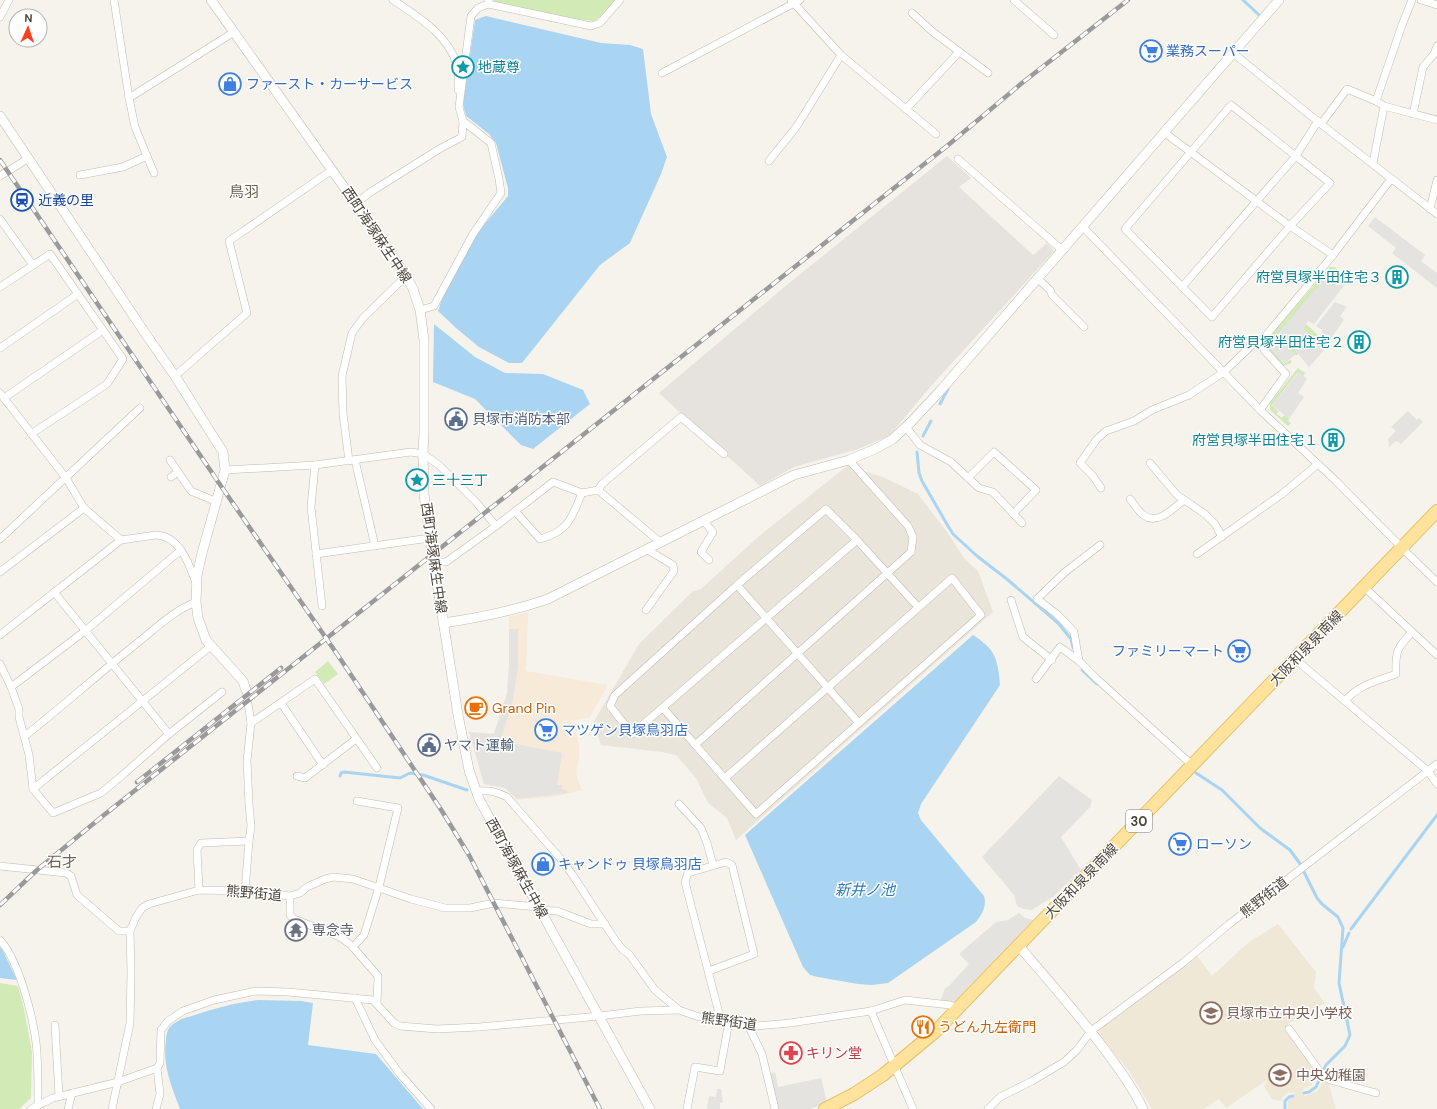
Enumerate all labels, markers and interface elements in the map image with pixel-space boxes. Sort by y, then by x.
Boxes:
north arrow [8,8,48,48]
text: N [24,11,33,25]
supermarket icon: 業務スーパー [1138,38,1164,64]
place label: 業務スーパー [1166,42,1250,60]
place icon: 地蔵尊 [450,54,476,80]
place label: 地蔵尊 [478,58,520,76]
shop icon: ファースト・カーサービス [217,71,243,97]
place label: ファースト・カーサービス [246,75,413,93]
district label: 鳥羽 [229,182,259,202]
street label: 西町海塚麻生中線 [338,184,416,286]
station icon: 近義の里 [9,187,35,213]
place label: 近義の里 [38,191,94,209]
building icon: 府営貝塚半田住宅３ [1384,264,1410,290]
place label: 府営貝塚半田住宅３ [1256,268,1382,286]
building icon: 府営貝塚半田住宅２ [1346,329,1372,355]
place label: 府営貝塚半田住宅２ [1218,333,1344,351]
public building icon: 貝塚市消防本部 [443,406,469,432]
place label: 貝塚市消防本部 [472,410,570,428]
building icon: 府営貝塚半田住宅１ [1320,427,1346,453]
place label: 府営貝塚半田住宅１ [1192,431,1318,449]
place icon: 三十三丁 [404,467,430,493]
place label: 三十三丁 [432,471,488,489]
street label: 西町海塚麻生中線 [417,501,451,615]
street label: 大阪和泉泉南線 [1265,607,1347,689]
supermarket icon: ファミリーマート [1226,638,1252,664]
place label: ファミリーマート [1112,642,1224,660]
cafe icon: Grand Pin [463,695,489,721]
place label: Grand Pin [492,699,555,717]
supermarket icon: マツゲン貝塚鳥羽店 [533,717,559,743]
place label: マツゲン貝塚鳥羽店 [562,721,688,739]
public building icon: ヤマト運輸 [416,732,442,758]
place label: ヤマト運輸 [444,736,514,754]
road number: 30 [1126,810,1152,832]
street label: 西町海塚麻生中線 [482,815,552,921]
supermarket icon: ローソン [1167,831,1193,857]
place label: ローソン [1196,835,1252,853]
street label: 大阪和泉泉南線 [1040,840,1122,922]
shop icon: キャンドゥ 貝塚鳥羽店 [530,851,556,877]
district label: 石才 [47,852,77,872]
place label: キャンドゥ 貝塚鳥羽店 [558,855,702,873]
street label: 熊野街道 [1236,873,1292,921]
water label: 新井ノ池 [835,880,897,900]
street label: 熊野街道 [225,882,283,904]
temple icon: 専念寺 [283,917,309,943]
place label: 専念寺 [312,921,354,939]
school or university icon: 貝塚市立中央小学校 [1198,1000,1224,1026]
place label: 貝塚市立中央小学校 [1226,1004,1352,1022]
street label: 熊野街道 [700,1008,758,1034]
restaurant icon: うどん九左衛門 [910,1014,936,1040]
place label: うどん九左衛門 [938,1018,1036,1036]
pharmacy icon: キリン堂 [778,1040,804,1066]
place label: キリン堂 [806,1044,862,1062]
school or university icon: 中央幼稚園 [1267,1062,1293,1088]
place label: 中央幼稚園 [1296,1066,1366,1084]

